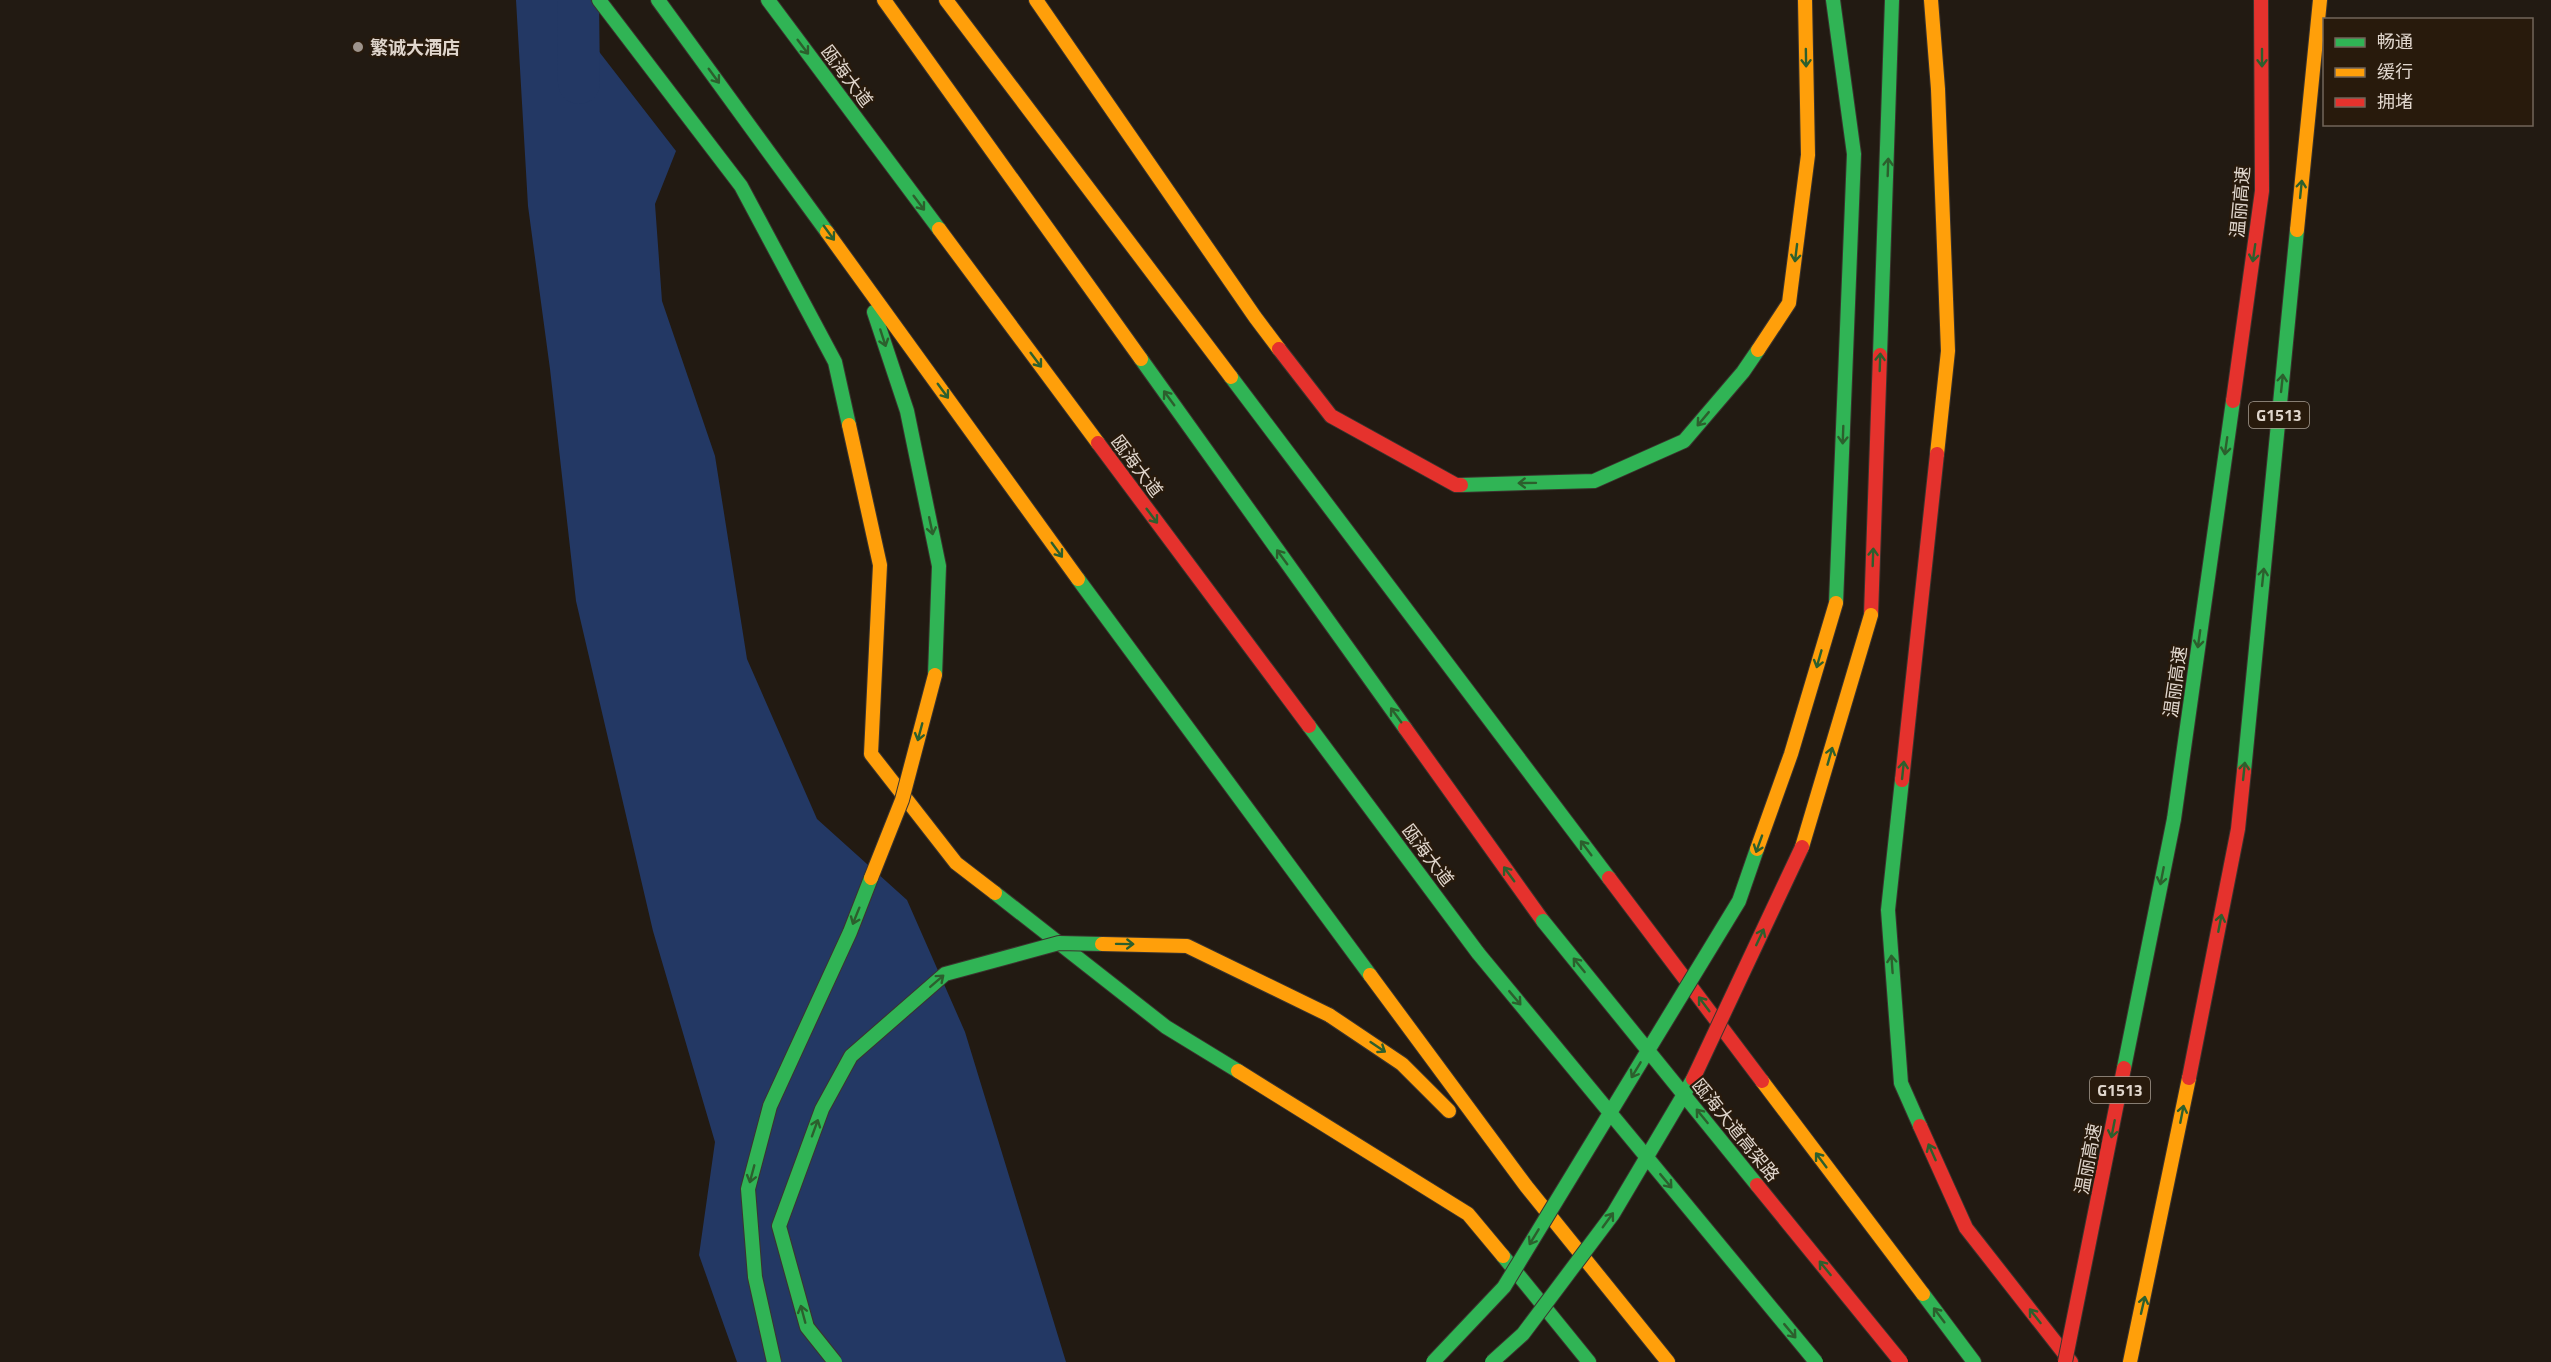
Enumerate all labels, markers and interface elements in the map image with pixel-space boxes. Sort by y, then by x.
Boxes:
legend [2323,18,2533,126]
text: 畅通 [2377,28,2413,55]
place label: 繁诚大酒店 [370,34,460,61]
one-way arrow [796,38,809,54]
street label: 瓯海大道 [815,39,879,113]
marker: 繁诚大酒店 [351,40,365,54]
one-way arrow [1801,48,1812,68]
one-way arrow [2256,48,2268,68]
text: 缓行 [2377,58,2413,85]
one-way arrow [708,67,721,83]
text: 拥堵 [2377,88,2413,115]
one-way arrow [1882,158,1893,178]
street label: 温丽高速 [2223,165,2257,239]
one-way arrow [2296,179,2307,199]
one-way arrow [913,195,925,211]
one-way arrow [823,225,835,241]
one-way arrow [1790,242,1801,262]
one-way arrow [2248,242,2259,262]
one-way arrow [878,328,889,346]
one-way arrow [1029,351,1042,367]
one-way arrow [1875,353,1886,373]
one-way arrow [2277,373,2288,393]
one-way arrow [937,383,949,399]
one-way arrow [1163,391,1175,407]
road number: G1513 [2249,402,2309,428]
one-way arrow [1697,411,1710,427]
one-way arrow [1837,424,1848,444]
street label: 瓯海大道 [1105,429,1169,503]
one-way arrow [2221,436,2232,455]
one-way arrow [1518,477,1538,489]
one-way arrow [1146,507,1159,523]
one-way arrow [926,516,937,535]
one-way arrow [1051,541,1063,557]
one-way arrow [1868,547,1879,567]
one-way arrow [1276,549,1288,565]
one-way arrow [2258,567,2269,587]
one-way arrow [2193,629,2204,648]
street label: 温丽高速 [2157,644,2193,720]
one-way arrow [1813,649,1824,668]
one-way arrow [1390,708,1402,724]
one-way arrow [914,722,926,741]
one-way arrow [1825,747,1836,766]
one-way arrow [1898,761,1909,781]
one-way arrow [2239,761,2250,781]
street label: 瓯海大道 [1396,818,1460,892]
one-way arrow [1752,835,1763,853]
one-way arrow [1580,841,1592,857]
one-way arrow [1503,866,1515,882]
one-way arrow [2156,866,2167,885]
one-way arrow [850,906,861,925]
one-way arrow [2215,913,2226,933]
one-way arrow [1755,929,1767,947]
one-way arrow [1115,939,1135,950]
one-way arrow [1886,955,1897,975]
one-way arrow [1572,957,1585,973]
one-way arrow [929,974,944,988]
one-way arrow [1509,990,1522,1006]
one-way arrow [1697,996,1710,1012]
one-way arrow [1369,1041,1386,1054]
one-way arrow [1629,1061,1641,1078]
street label: 瓯海大道高架路 [1686,1073,1786,1187]
road number: G1513 [2090,1077,2150,1103]
one-way arrow [2177,1105,2188,1124]
one-way arrow [1695,1108,1708,1124]
one-way arrow [810,1119,821,1138]
one-way arrow [2107,1119,2118,1138]
street label: 温丽高速 [2068,1121,2108,1197]
one-way arrow [1926,1144,1938,1162]
one-way arrow [1815,1152,1827,1168]
one-way arrow [746,1164,758,1183]
one-way arrow [1660,1173,1673,1189]
one-way arrow [1602,1212,1614,1228]
one-way arrow [1528,1228,1540,1245]
one-way arrow [1818,1260,1831,1276]
one-way arrow [2138,1296,2149,1315]
one-way arrow [797,1304,808,1323]
one-way arrow [1932,1308,1945,1324]
one-way arrow [2029,1308,2042,1324]
one-way arrow [1784,1323,1797,1339]

